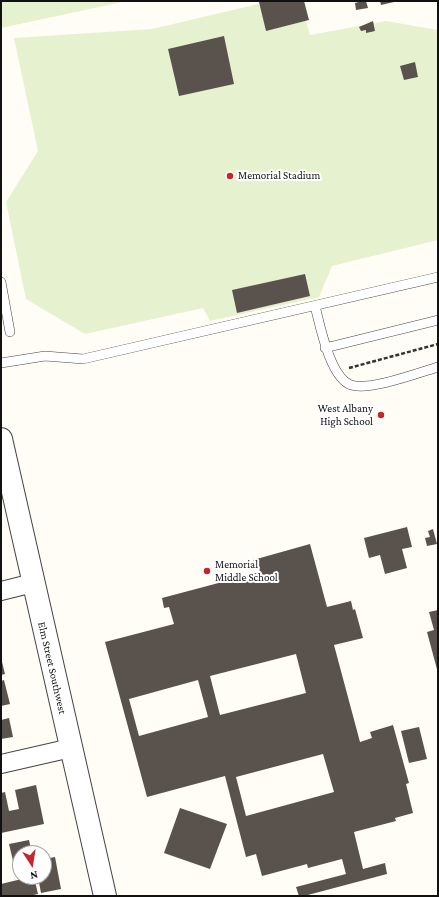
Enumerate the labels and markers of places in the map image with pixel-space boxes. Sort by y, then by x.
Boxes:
place label: Memorial Stadium [238,169,320,183]
marker: Memorial Stadium [225,171,235,181]
place label: West Albany High School [318,402,373,428]
marker: West Albany High School [376,410,386,420]
place label: Memorial Middle School [215,558,278,584]
marker: Memorial Middle School [202,566,212,576]

